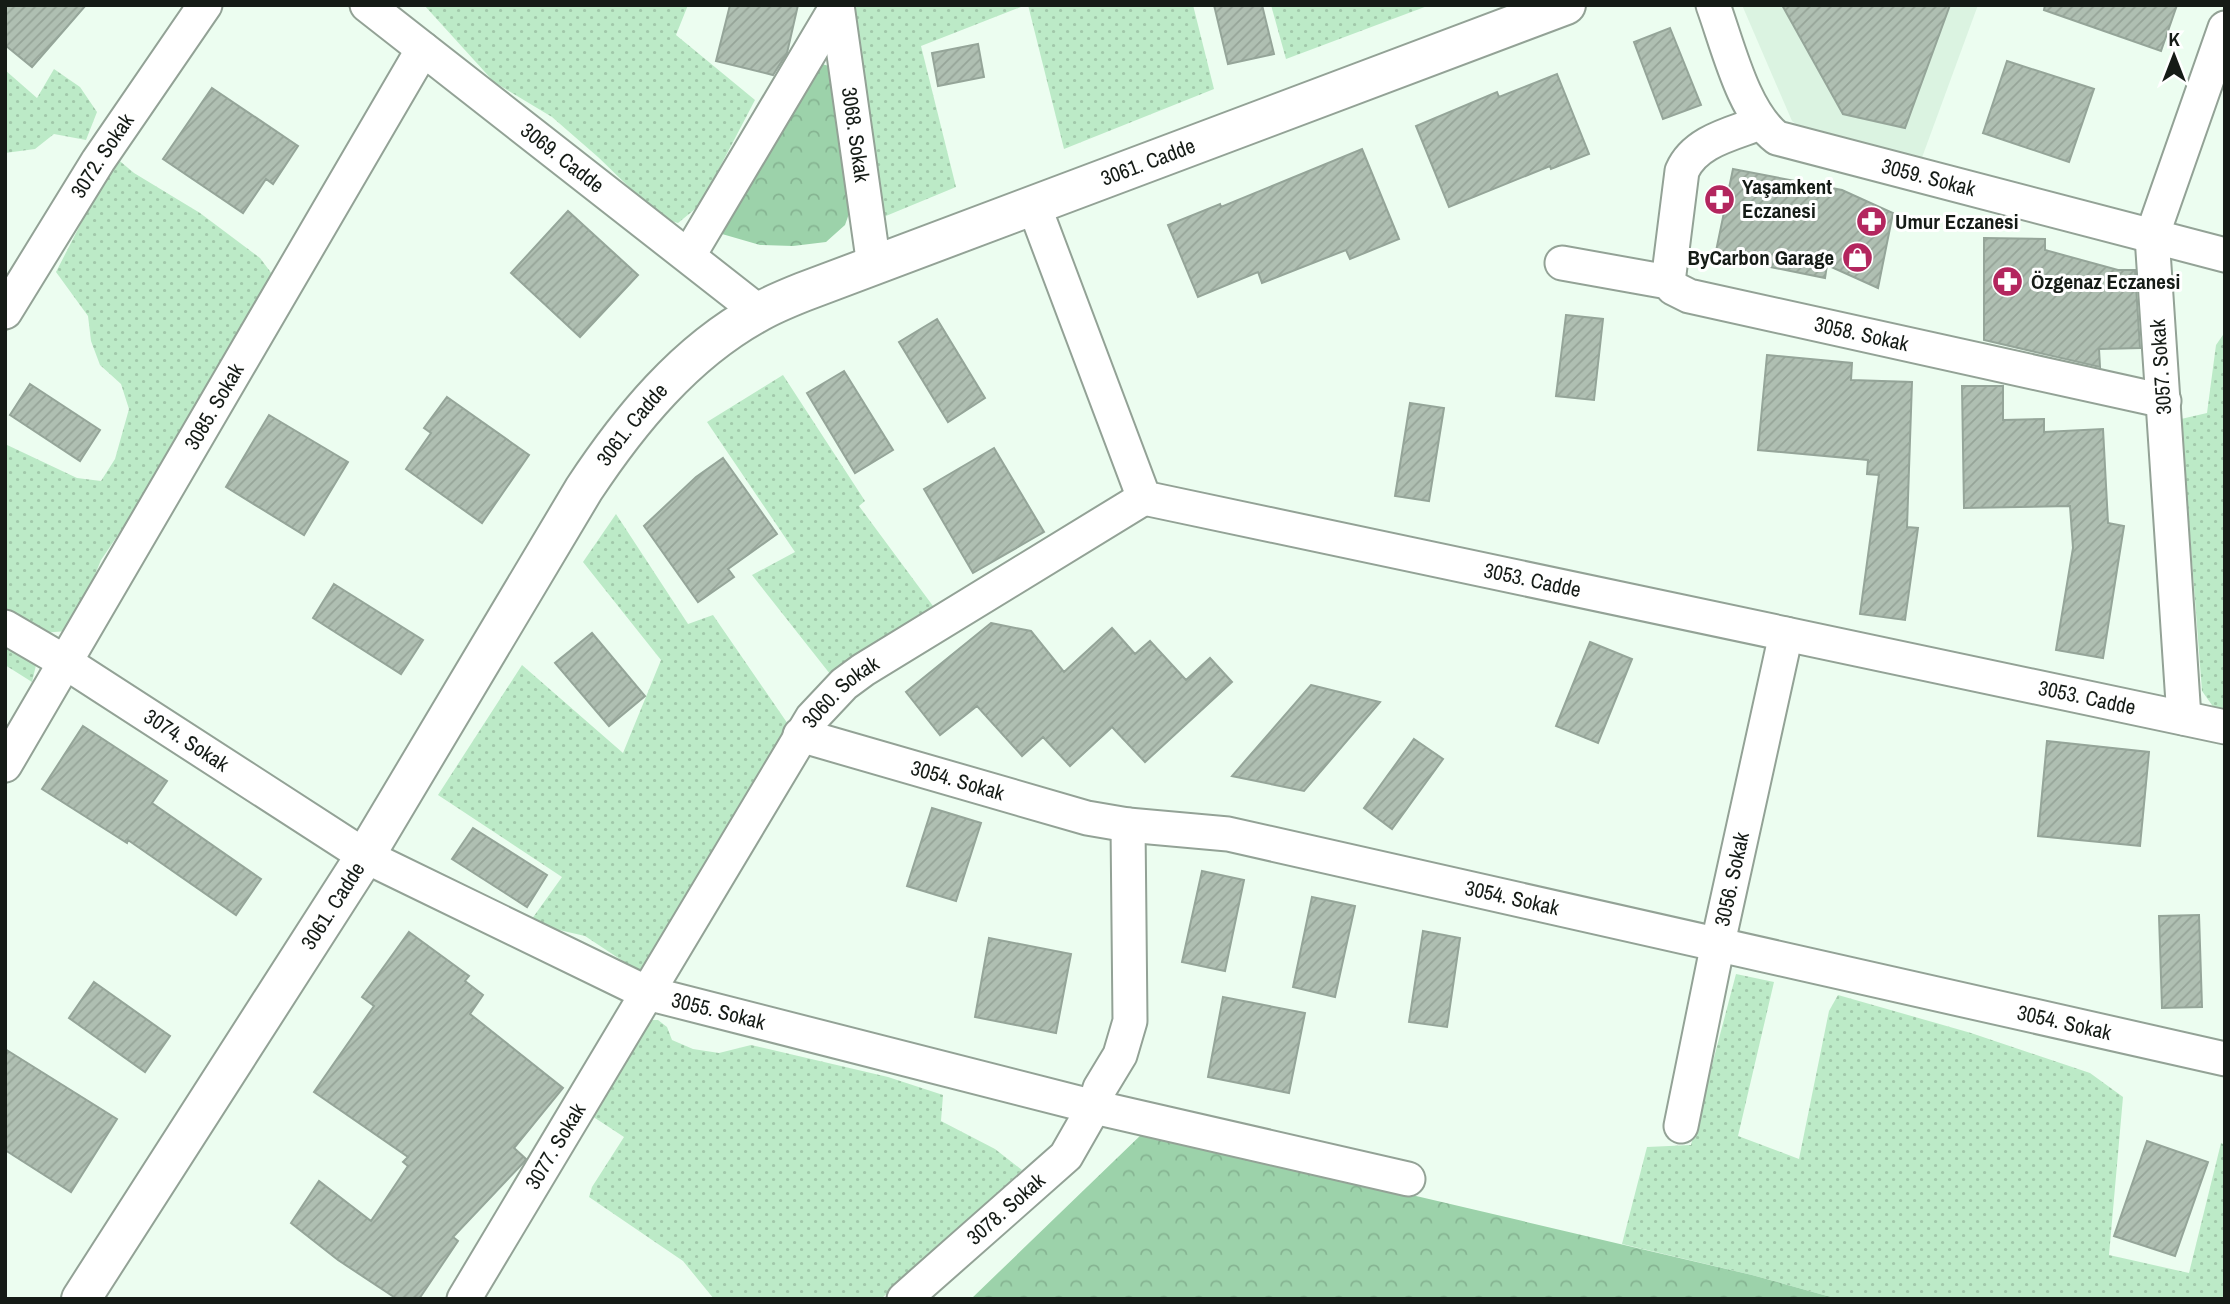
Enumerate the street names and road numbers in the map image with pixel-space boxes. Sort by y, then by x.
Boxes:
street label: 3068. Sokak [835,85,877,184]
street label: 3072. Sokak [64,107,141,203]
street label: 3069. Cadde [515,116,610,199]
street label: 3061. Cadde [1097,131,1199,193]
street label: 3059. Sokak [1879,151,1979,203]
street label: 3058. Sokak [1812,309,1912,358]
street label: 3057. Sokak [2143,318,2178,416]
street label: 3085. Sokak [177,357,251,455]
street label: 3061. Cadde [589,377,674,471]
street label: 3053. Cadde [1481,555,1584,604]
street label: 3060. Sokak [794,648,885,733]
street label: 3053. Cadde [2036,673,2138,722]
street label: 3074. Sokak [139,702,235,778]
street label: 3054. Sokak [908,753,1008,807]
street label: 3056. Sokak [1707,829,1756,929]
street label: 3061. Cadde [294,856,371,955]
street label: 3054. Sokak [1462,873,1562,922]
street label: 3055. Sokak [669,985,769,1037]
street label: 3054. Sokak [2014,998,2115,1047]
street label: 3077. Sokak [518,1097,592,1195]
street label: 3078. Sokak [960,1166,1051,1251]

